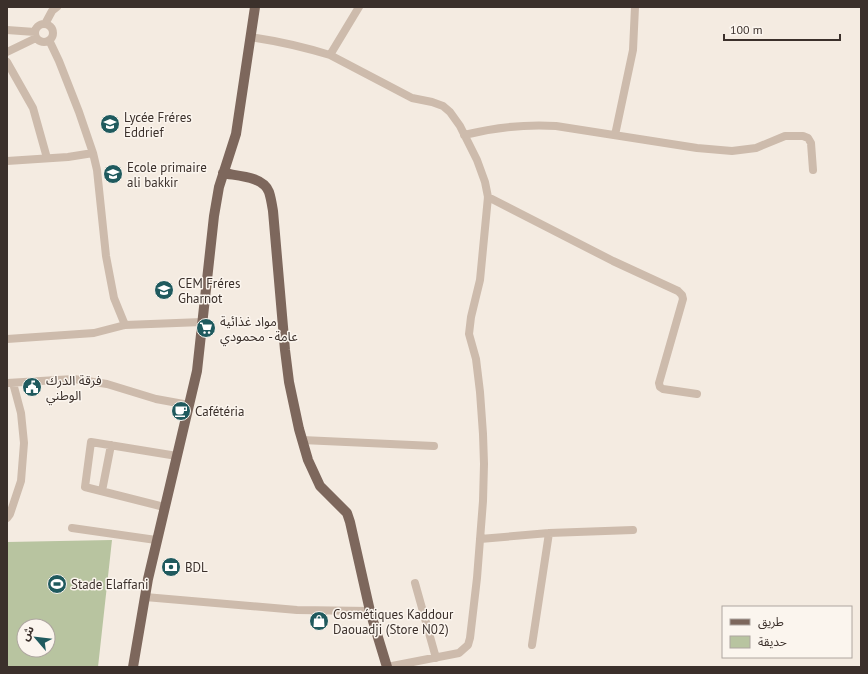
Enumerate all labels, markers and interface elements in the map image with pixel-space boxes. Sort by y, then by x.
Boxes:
scale bar [724,16,840,42]
text: 100 m [730,22,763,37]
place label: Lycée Fréres Eddrief [124,109,192,141]
school or university icon: Lycée Fréres Eddrief [99,113,121,135]
place label: Ecole primaire ali bakkir [127,159,207,191]
school or university icon: Ecole primaire ali bakkir [102,163,124,185]
place label: CEM Fréres Gharnot [178,275,240,307]
school or university icon: CEM Fréres Gharnot [153,279,175,301]
place label: مواد غذائية عامة - محمودي [220,313,298,347]
supermarket icon: مواد غذائية عامة - محمودي [195,317,217,339]
place label: فرقة الدرك الوطني [46,372,102,406]
public building icon: فرقة الدرك الوطني [21,376,43,398]
cafe icon: Cafétéria [170,400,192,422]
place label: Cafétéria [195,403,244,420]
bank icon: BDL [160,556,182,578]
place label: BDL [185,559,208,576]
sports icon: Stade Elaffani [46,573,68,595]
place label: Stade Elaffani [71,576,148,593]
place label: Cosmétiques Kaddour Daouadji (Store N02) [333,606,454,638]
legend [722,606,852,658]
shop icon: Cosmétiques Kaddour Daouadji (Store N02) [308,610,330,632]
text: طريق [758,614,784,630]
north arrow [16,618,56,658]
text: ش [17,623,37,643]
text: حديقة [758,634,787,649]

